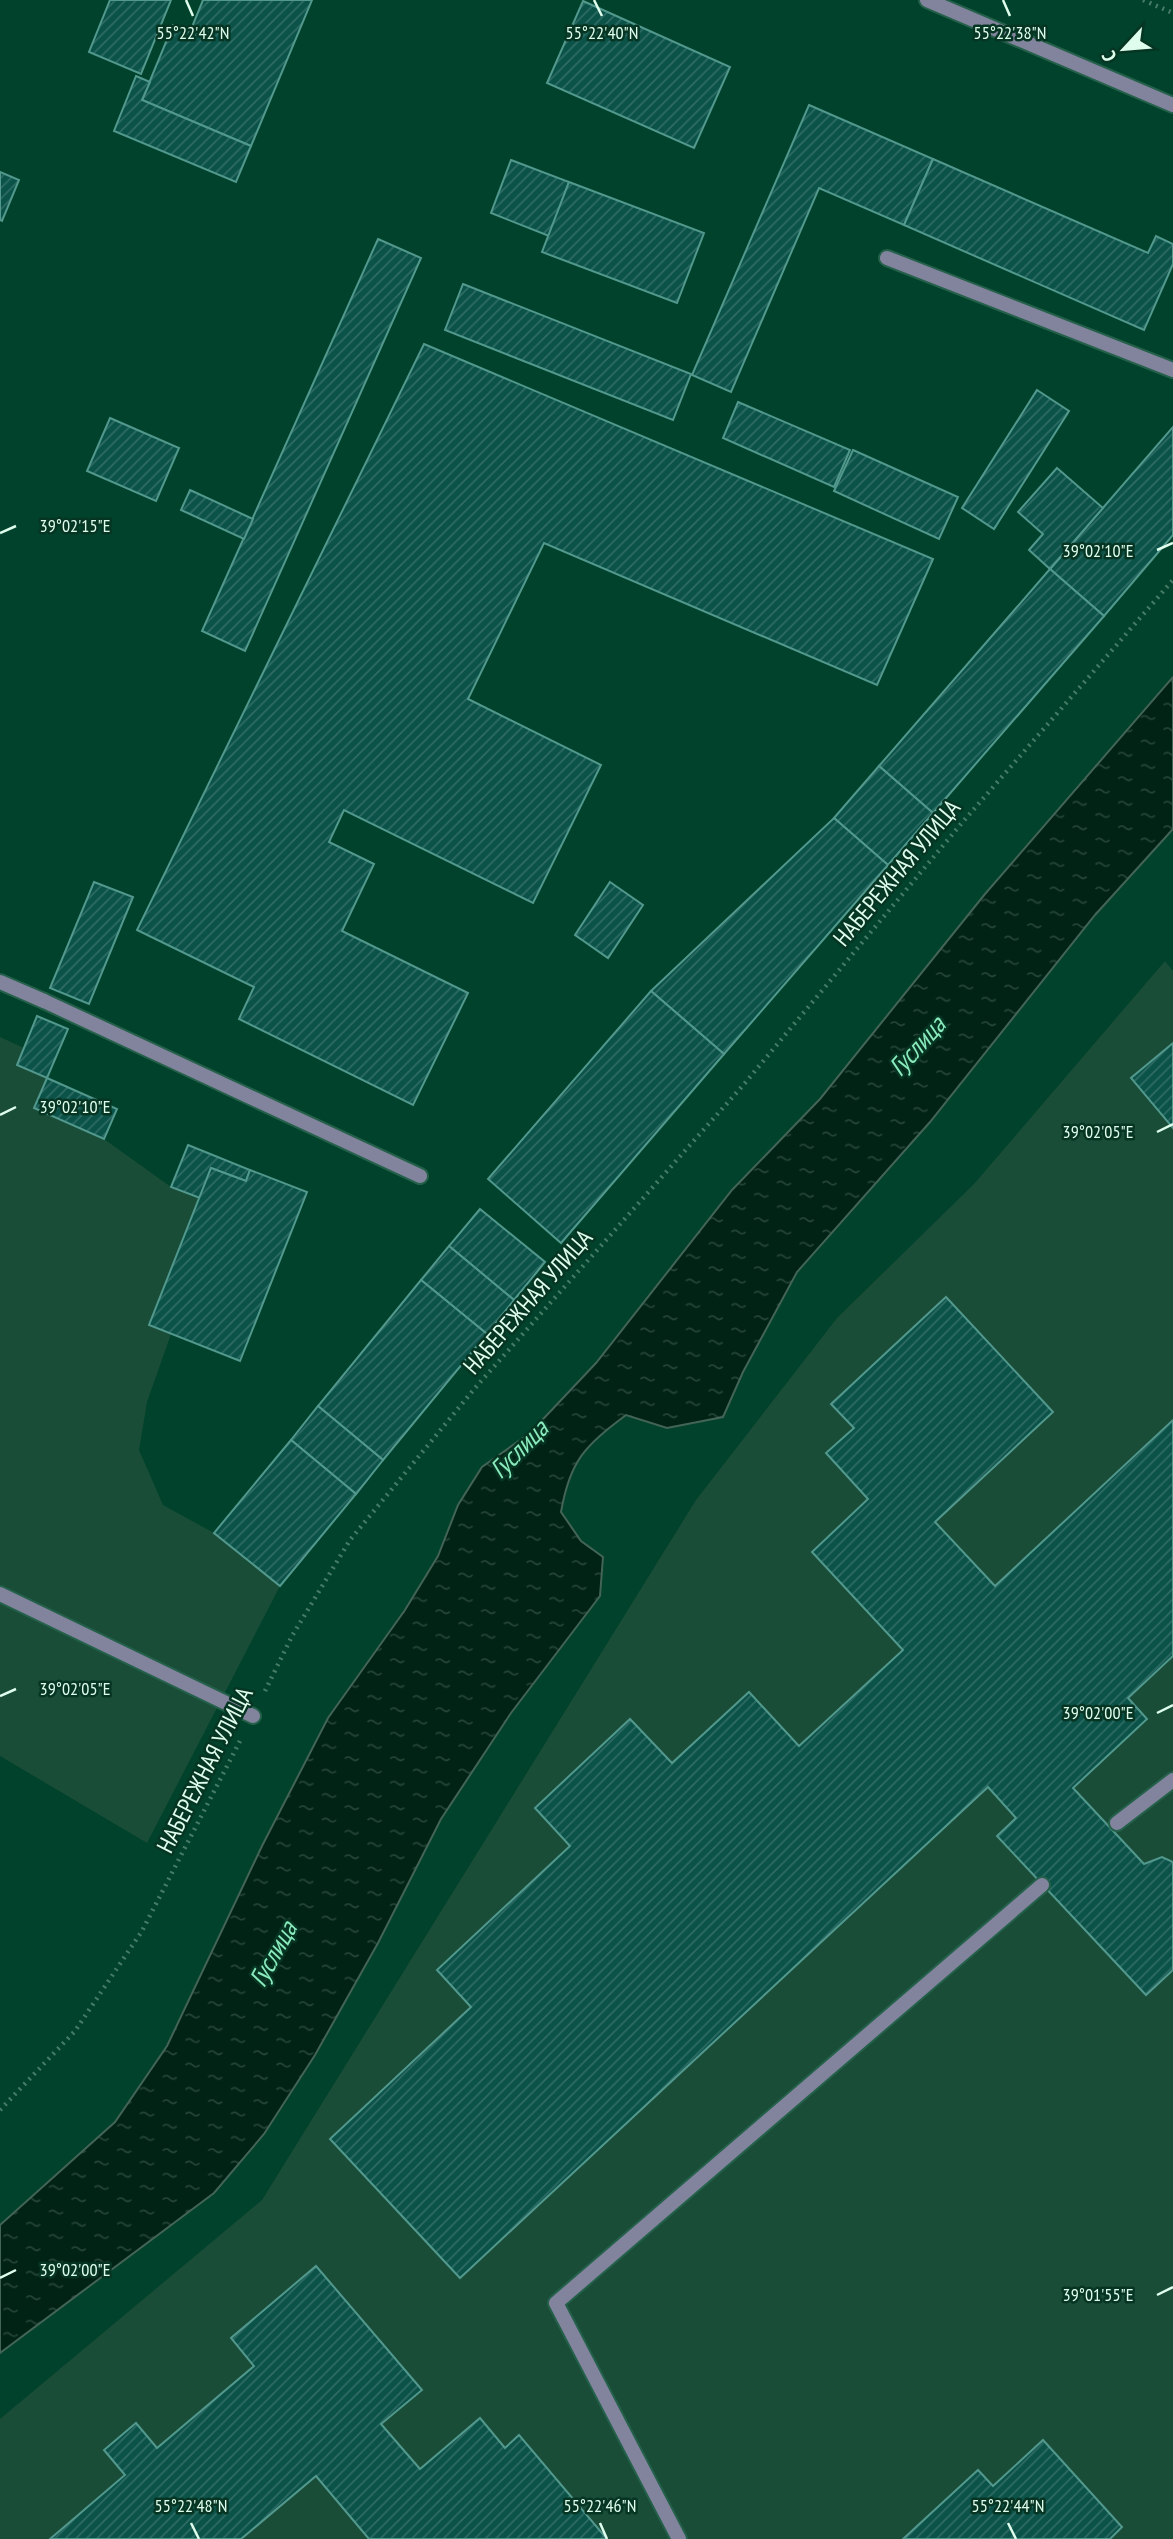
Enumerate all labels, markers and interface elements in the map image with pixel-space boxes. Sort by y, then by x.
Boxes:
north arrow [1089,14,1159,84]
text: 55°22'42"N [157,21,229,44]
text: 55°22'40"N [566,21,638,44]
text: 55°22'38"N [974,21,1046,44]
text: С [1096,47,1121,66]
text: 39°02'15"E [40,514,110,537]
text: 39°02'10"E [1063,539,1133,562]
street label: НАБЕРЕЖНАЯ УЛИЦА [826,792,967,952]
water label: Гуслица [881,1008,953,1083]
text: 39°02'10"E [40,1095,110,1118]
text: 39°02'05"E [1063,1120,1133,1143]
street label: НАБЕРЕЖНАЯ УЛИЦА [456,1222,599,1381]
water label: Гуслица [482,1411,556,1485]
text: 39°02'05"E [40,1677,110,1700]
street label: НАБЕРЕЖНАЯ УЛИЦА [149,1681,260,1858]
text: 39°02'00"E [1063,1701,1133,1724]
water label: Гуслица [241,1914,305,1992]
text: 39°02'00"E [40,2258,110,2281]
text: 39°01'55"E [1063,2283,1133,2306]
text: 55°22'48"N [155,2494,227,2517]
text: 55°22'46"N [564,2494,636,2517]
text: 55°22'44"N [972,2494,1044,2517]

